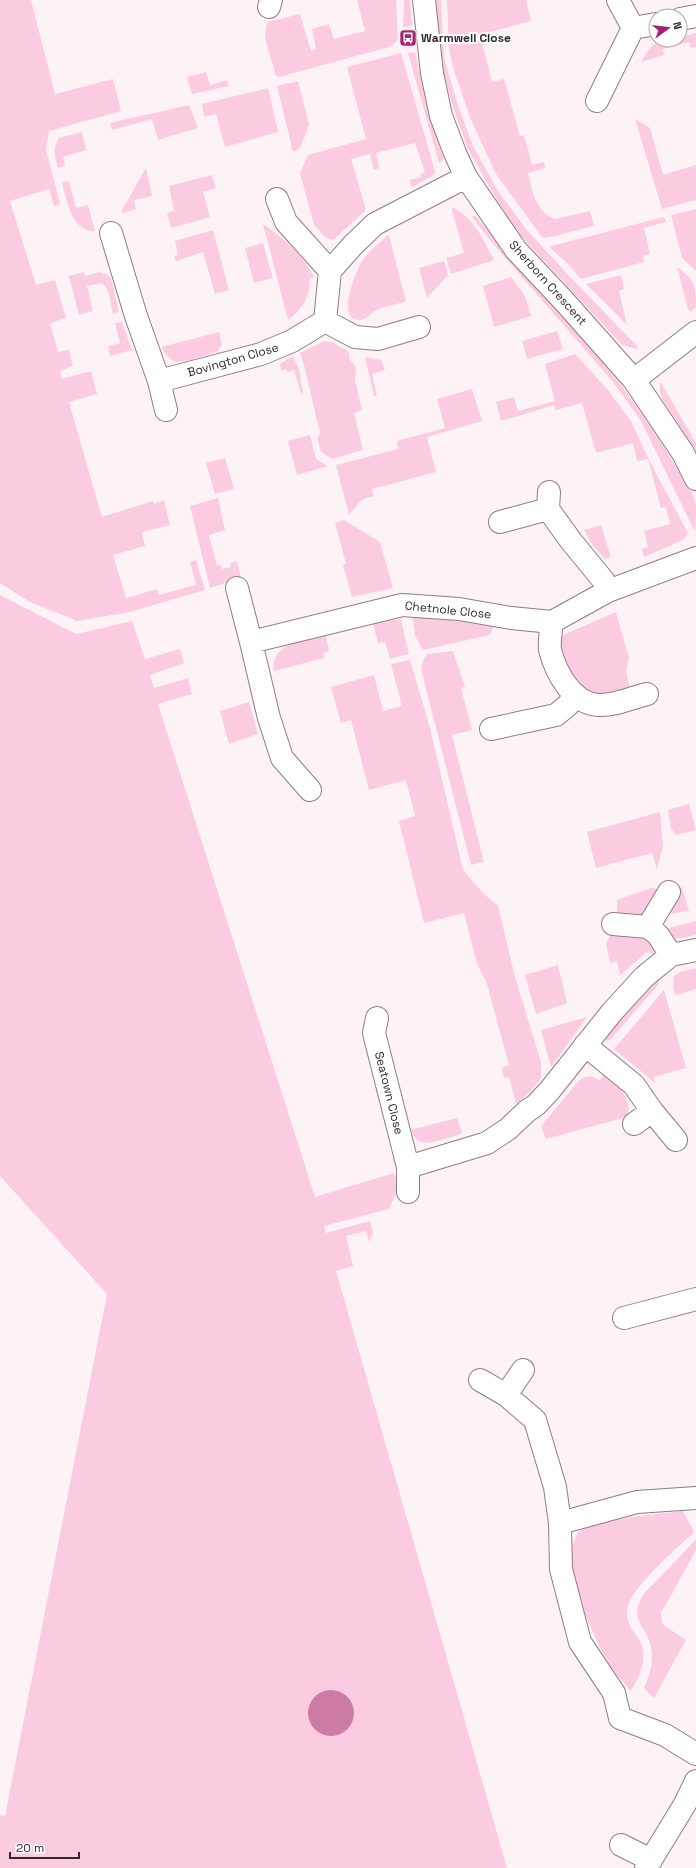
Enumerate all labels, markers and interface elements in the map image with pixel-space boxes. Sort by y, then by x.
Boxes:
north arrow [648,8,688,48]
text: N [670,20,685,31]
bus stop icon: Warmwell Close [398,28,418,48]
place label: Warmwell Close [421,30,511,46]
street label: Sherborn Crescent [506,237,590,329]
street label: Bovington Close [186,339,280,381]
street label: Chetnole Close [404,598,492,622]
street label: Seatown Close [371,1050,407,1136]
scale bar [10,1834,79,1860]
text: 20 m [16,1840,44,1856]

